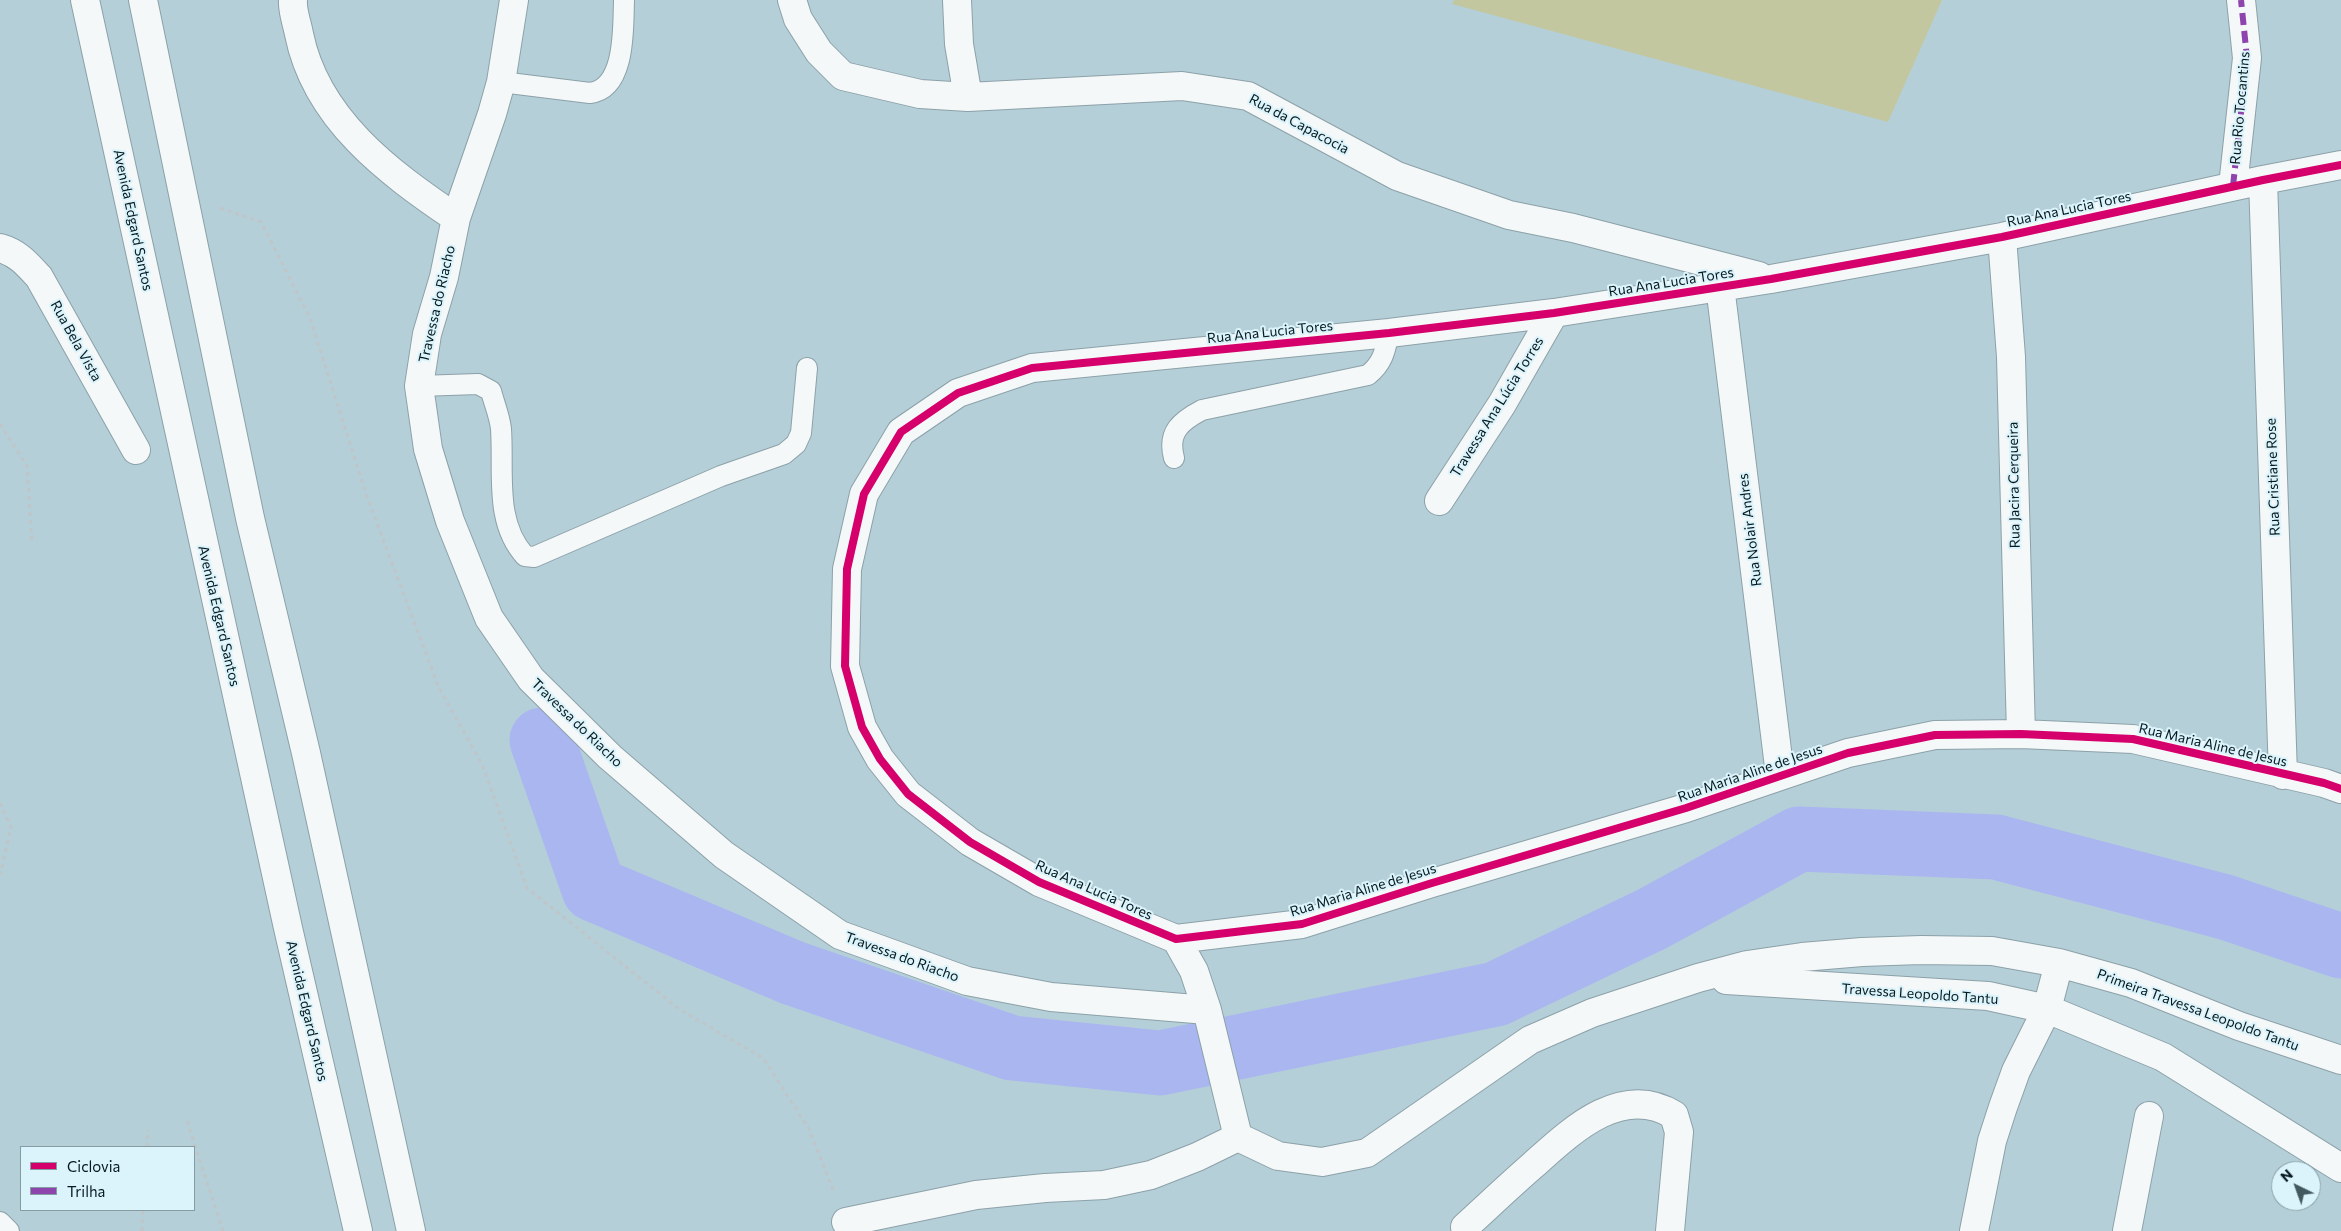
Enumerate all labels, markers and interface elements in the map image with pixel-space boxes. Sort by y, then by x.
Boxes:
street label: Rua Rio Tocantins [2227,51,2253,165]
street label: Rua da Capacocia [1246,91,1352,157]
street label: Avenida Edgard Santos [110,148,156,292]
street label: Rua Ana Lucia Tores [2005,188,2133,230]
street label: Travessa do Riacho [415,244,459,364]
street label: Rua Ana Lucia Tores [1607,264,1735,300]
street label: Rua Bela Vista [47,298,105,384]
street label: Rua Ana Lucia Tores [1206,317,1334,347]
street label: Travessa Ana Lúcia Torres [1447,334,1547,480]
street label: Rua Cristiane Rose [2263,418,2283,536]
street label: Rua Jacira Cerqueira [2004,422,2024,548]
street label: Rua Nolair Andres [1735,473,1765,587]
street label: Avenida Edgard Santos [195,544,243,688]
street label: Travessa do Riacho [528,675,626,771]
street label: Rua Maria Aline de Jesus [2137,720,2289,770]
street label: Rua Maria Aline de Jesus [1675,740,1825,806]
street label: Rua Ana Lucia Tores [1033,857,1155,923]
street label: Rua Maria Aline de Jesus [1288,860,1438,920]
street label: Travessa do Riacho [843,929,961,985]
street label: Avenida Edgard Santos [283,939,331,1083]
street label: Primeira Travessa Leopoldo Tantu [2095,966,2301,1054]
street label: Travessa Leopoldo Tantu [1841,980,1999,1008]
legend [20,1146,195,1211]
text: Ciclovia [67,1157,120,1175]
north arrow [2271,1161,2321,1211]
text: N [2277,1165,2296,1185]
text: Trilha [67,1182,105,1200]

